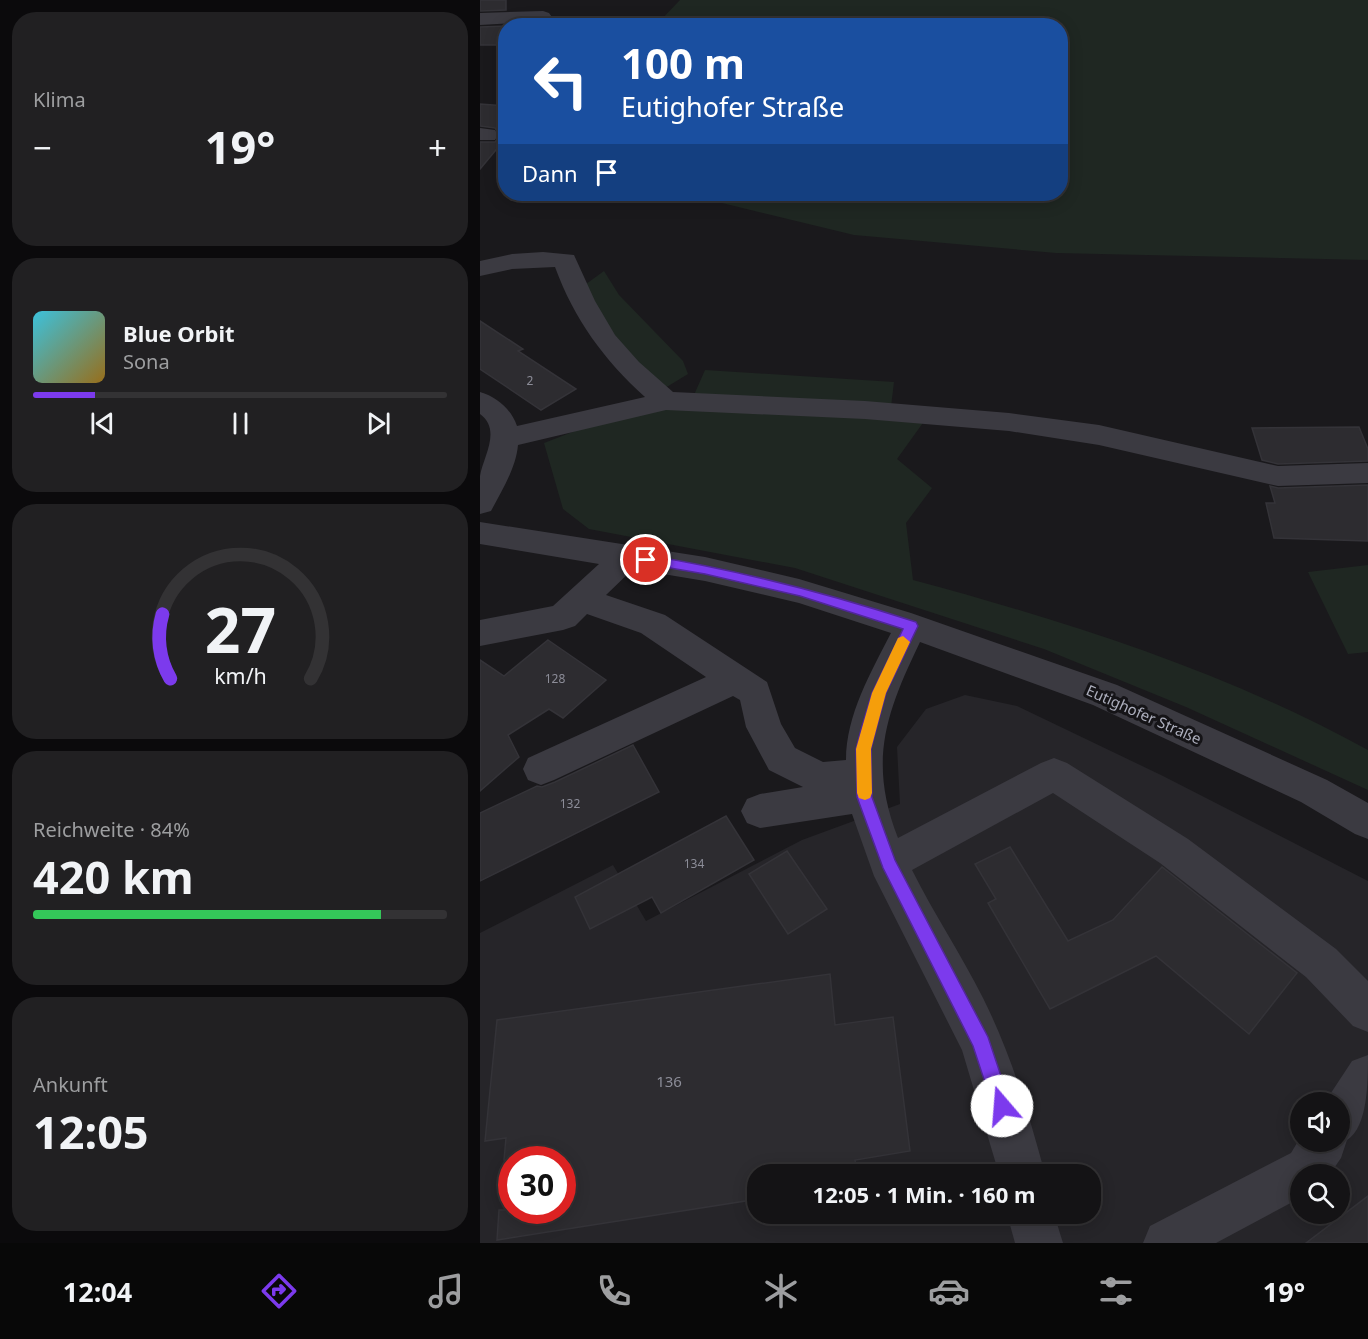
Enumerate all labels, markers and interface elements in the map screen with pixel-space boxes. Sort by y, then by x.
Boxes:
text: 100 m [621,34,745,91]
icon: left [522,42,600,120]
text: Klima [33,86,86,113]
text: Eutighofer Straße [621,88,844,125]
text: 19° [205,116,275,177]
text: − [33,125,52,170]
text: + [428,125,447,170]
icon: arrive [590,156,623,189]
text: Dann [522,158,578,188]
text: Blue Orbit [123,318,235,348]
text: Sona [123,348,170,375]
house number: 2 [527,372,534,389]
icon: previous [86,407,119,440]
icon: pause [224,407,257,440]
icon: next [362,407,395,440]
pin [620,534,671,585]
icon: arrive [629,543,662,576]
text: 27 [204,586,276,671]
text: km/h [214,661,266,690]
house number: 128 [545,670,565,687]
street label: Eutighofer Straße [1083,680,1205,748]
house number: 132 [560,795,580,812]
text: Reichweite · 84% [33,816,190,843]
text: 420 km [33,846,194,907]
house number: 134 [684,855,704,872]
text: Ankunft [33,1071,108,1098]
house number: 136 [656,1071,682,1091]
position arrow [970,1074,1034,1138]
map controls [1290,1092,1350,1224]
button: sound [1290,1092,1350,1152]
text: 12:05 [33,1101,149,1162]
speed limit sign: 30 [498,1146,576,1224]
button: search [1290,1164,1350,1224]
text: 12:05 · 1 Min. · 160 m [813,1179,1035,1209]
icon: directions [258,1270,300,1312]
icon: music [425,1270,467,1312]
icon: phone [593,1270,635,1312]
icon: climate [760,1270,802,1312]
icon: car [928,1270,970,1312]
icon: filters [1095,1270,1137,1312]
text: 12:04 [63,1273,132,1310]
text: 19° [1263,1273,1305,1310]

